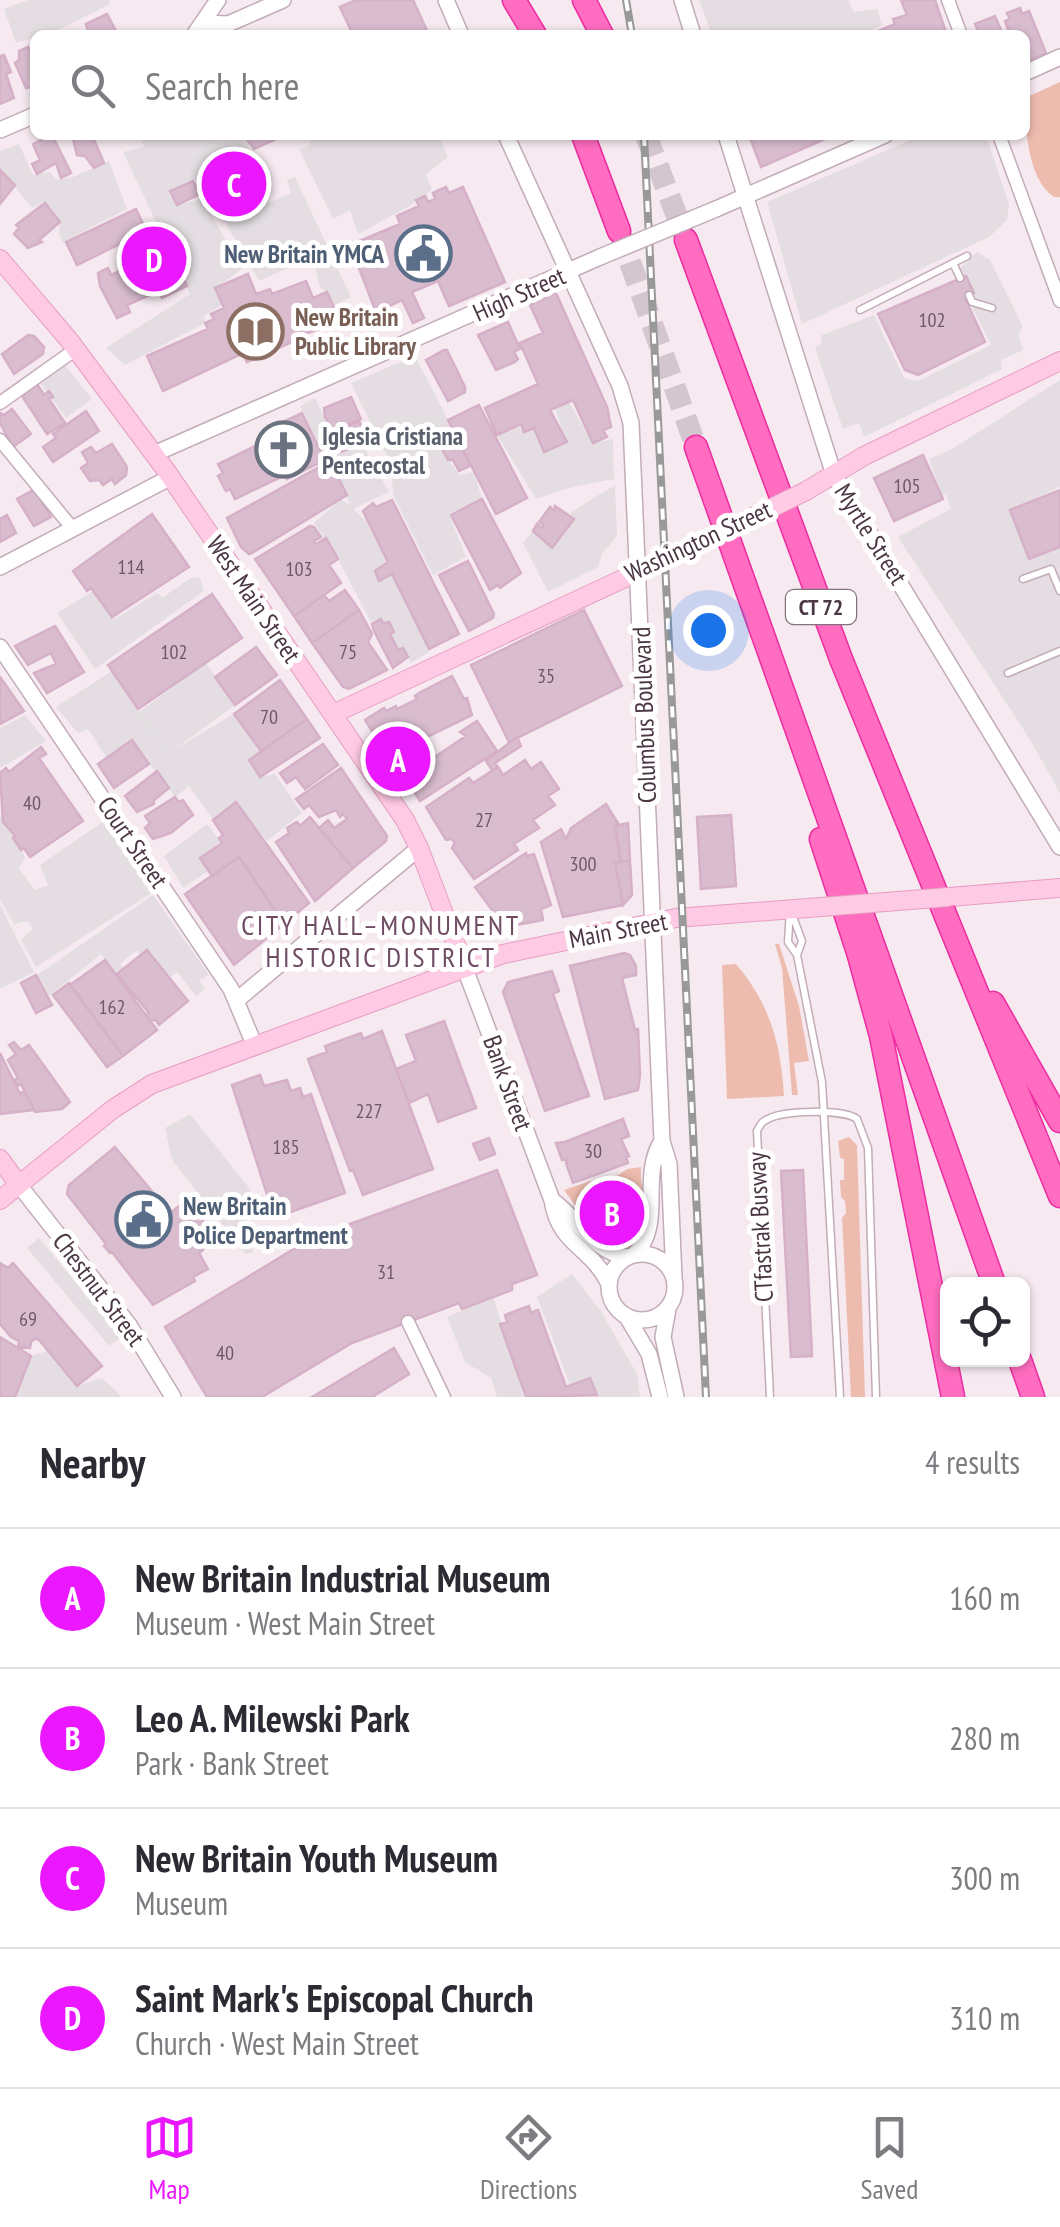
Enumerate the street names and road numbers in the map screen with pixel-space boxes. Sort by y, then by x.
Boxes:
street label: High Street [468,259,570,328]
street label: Myrtle Street [828,478,915,590]
street label: Washington Street [620,493,777,589]
street label: West Main Street [200,529,308,669]
road number: CT 72 [786,590,856,624]
street label: Columbus Boulevard [625,626,663,804]
street label: Court Street [91,790,175,894]
street label: Main Street [566,905,670,955]
street label: Bank Street [476,1031,540,1135]
street label: CTfastrak Busway [740,1151,780,1303]
street label: Chestnut Street [46,1226,152,1352]

